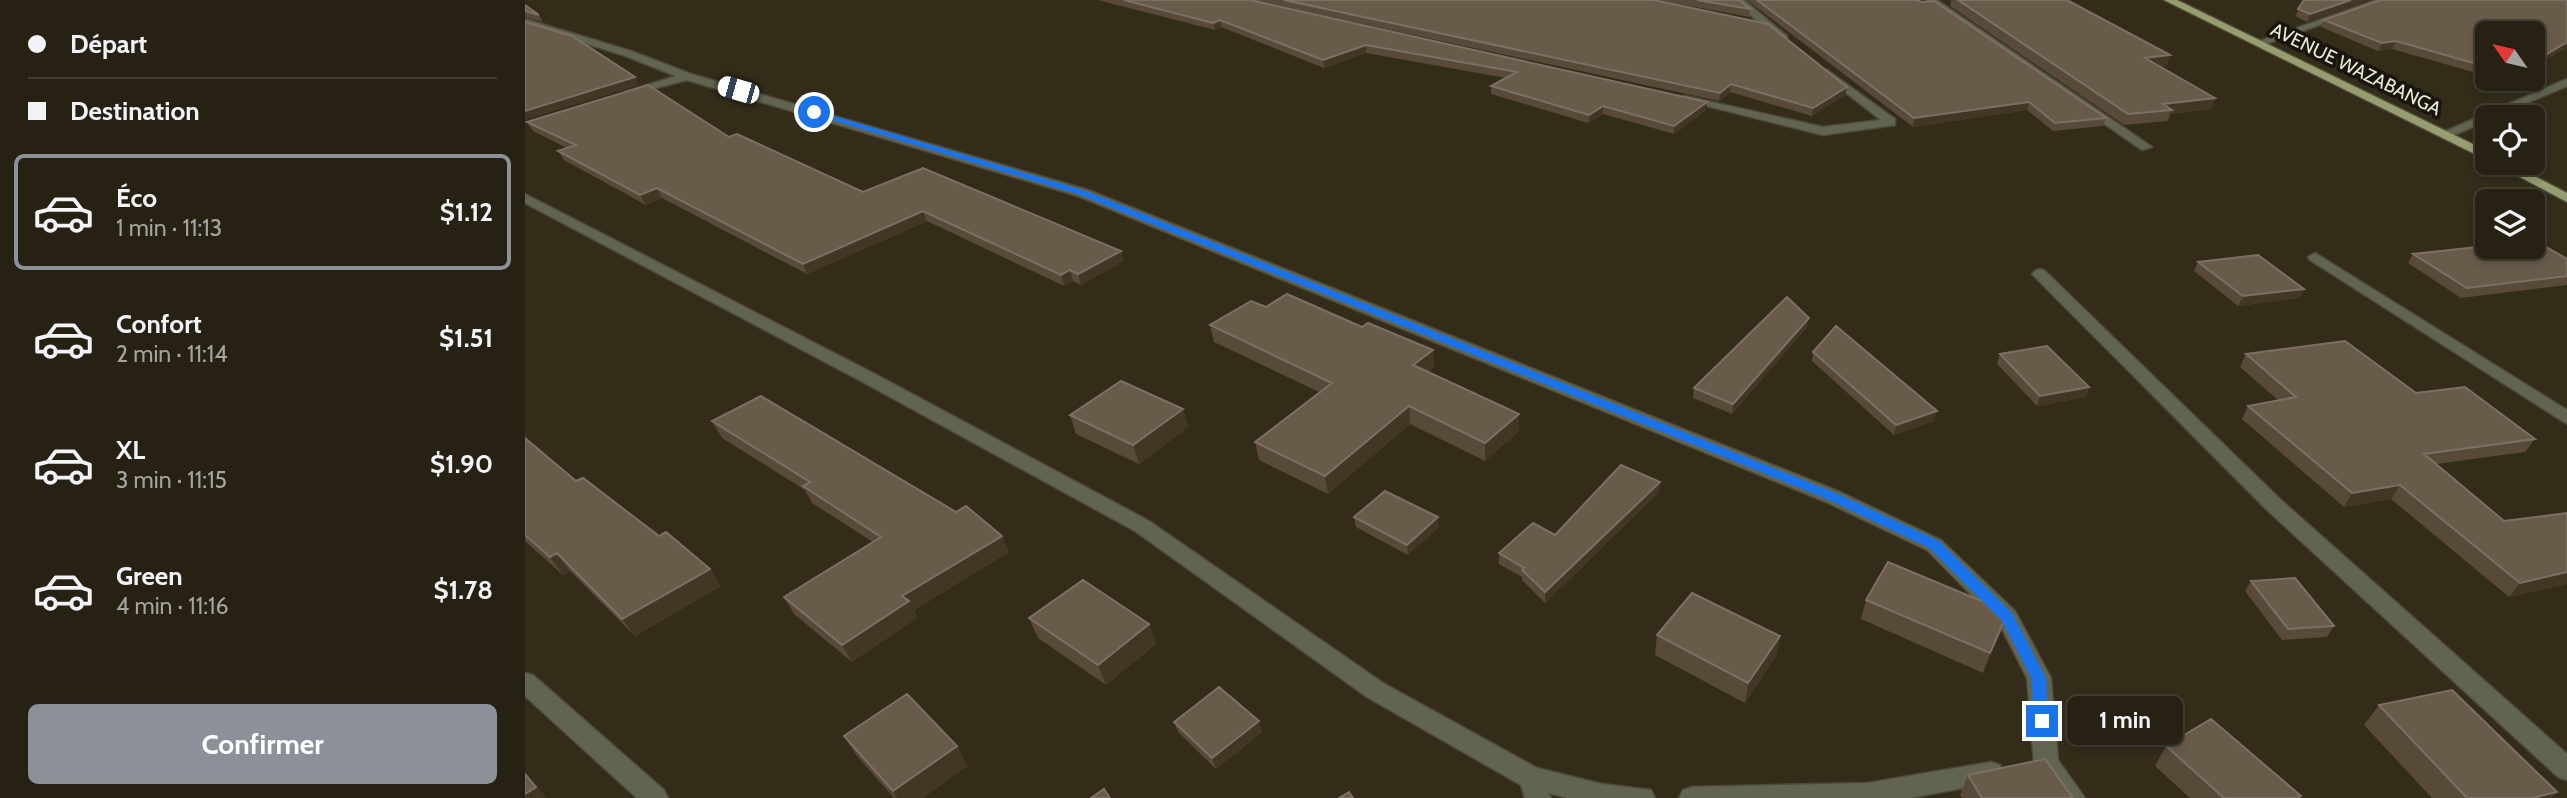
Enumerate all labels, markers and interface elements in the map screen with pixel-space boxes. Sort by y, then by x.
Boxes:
street label: AVENUE WAZABANGA [2267,18,2445,120]
north arrow [2475,21,2545,91]
map controls [2475,21,2545,259]
text: Départ [70,28,147,60]
car [715,74,762,106]
text: Destination [70,95,200,127]
route start [798,96,830,128]
button: locate [2475,105,2545,175]
icon: car [32,181,95,244]
text: Éco [116,182,157,214]
button: layers [2475,189,2545,259]
text: $1.12 [440,196,493,228]
text: 1 min · 11:13 [116,214,222,242]
icon: car [32,307,95,370]
text: Confort [116,308,202,340]
text: $1.51 [439,322,493,354]
text: 2 min · 11:14 [116,340,228,368]
icon: car [32,433,95,496]
text: XL [116,434,145,466]
text: $1.90 [430,448,493,480]
text: 3 min · 11:15 [116,466,227,494]
icon: car [32,559,95,622]
text: Green [116,560,183,592]
text: $1.78 [434,574,493,606]
text: 4 min · 11:16 [116,592,229,620]
callout: 1 min [2067,696,2182,746]
button: Confirmer [28,704,497,784]
route end [2026,705,2058,737]
text: 1 min [2099,706,2151,734]

